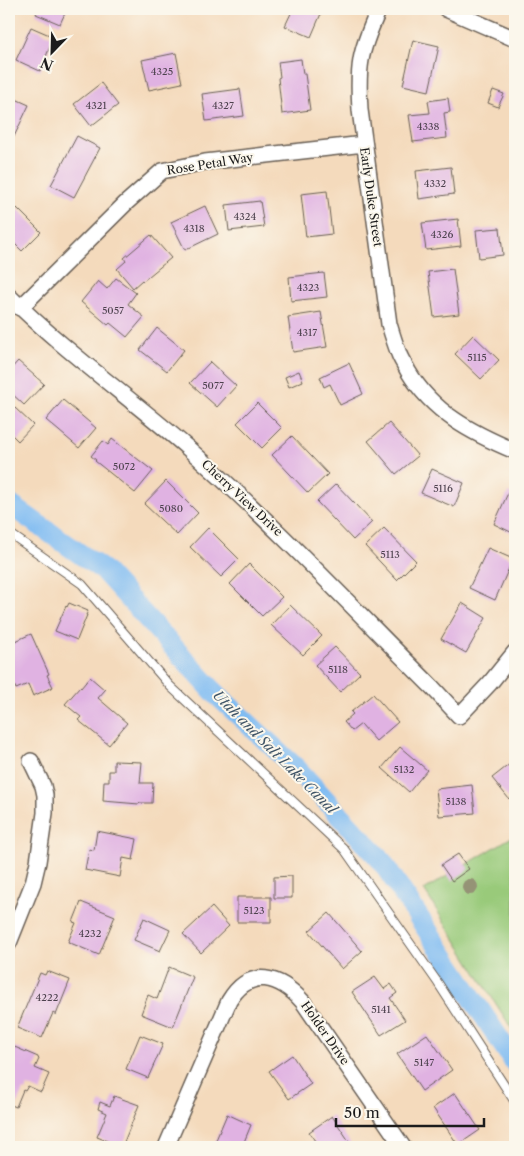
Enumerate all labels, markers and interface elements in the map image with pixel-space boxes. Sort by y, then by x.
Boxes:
north arrow [28,28,78,78]
text: N [38,53,56,75]
house number: 4325 [151,65,173,78]
house number: 4321 [85,99,107,112]
house number: 4327 [212,99,234,112]
house number: 4338 [417,120,439,133]
street label: Early Duke Street [357,146,386,248]
street label: Rose Petal Way [166,149,254,178]
house number: 4332 [424,177,447,190]
house number: 4324 [234,210,257,223]
house number: 4318 [183,222,205,235]
house number: 4326 [431,228,454,241]
house number: 4323 [297,281,319,294]
house number: 5057 [102,304,124,317]
house number: 4317 [297,326,317,339]
house number: 5115 [467,351,487,364]
house number: 5077 [202,379,224,392]
street label: Cherry View Drive [199,456,286,539]
house number: 5072 [113,460,135,473]
house number: 5116 [433,482,453,495]
house number: 5080 [159,502,183,515]
house number: 5113 [380,548,400,561]
house number: 5118 [328,663,348,676]
water label: Utah and Salt Lake Canal [209,686,342,819]
house number: 5132 [394,763,415,776]
house number: 5138 [445,795,467,808]
house number: 5123 [244,904,264,917]
house number: 4232 [79,927,102,940]
house number: 4222 [35,991,59,1004]
street label: Holder Drive [298,998,353,1068]
house number: 5141 [371,1003,392,1016]
house number: 5147 [414,1056,434,1069]
scale bar [336,1096,484,1128]
text: 50 m [344,1103,380,1122]

